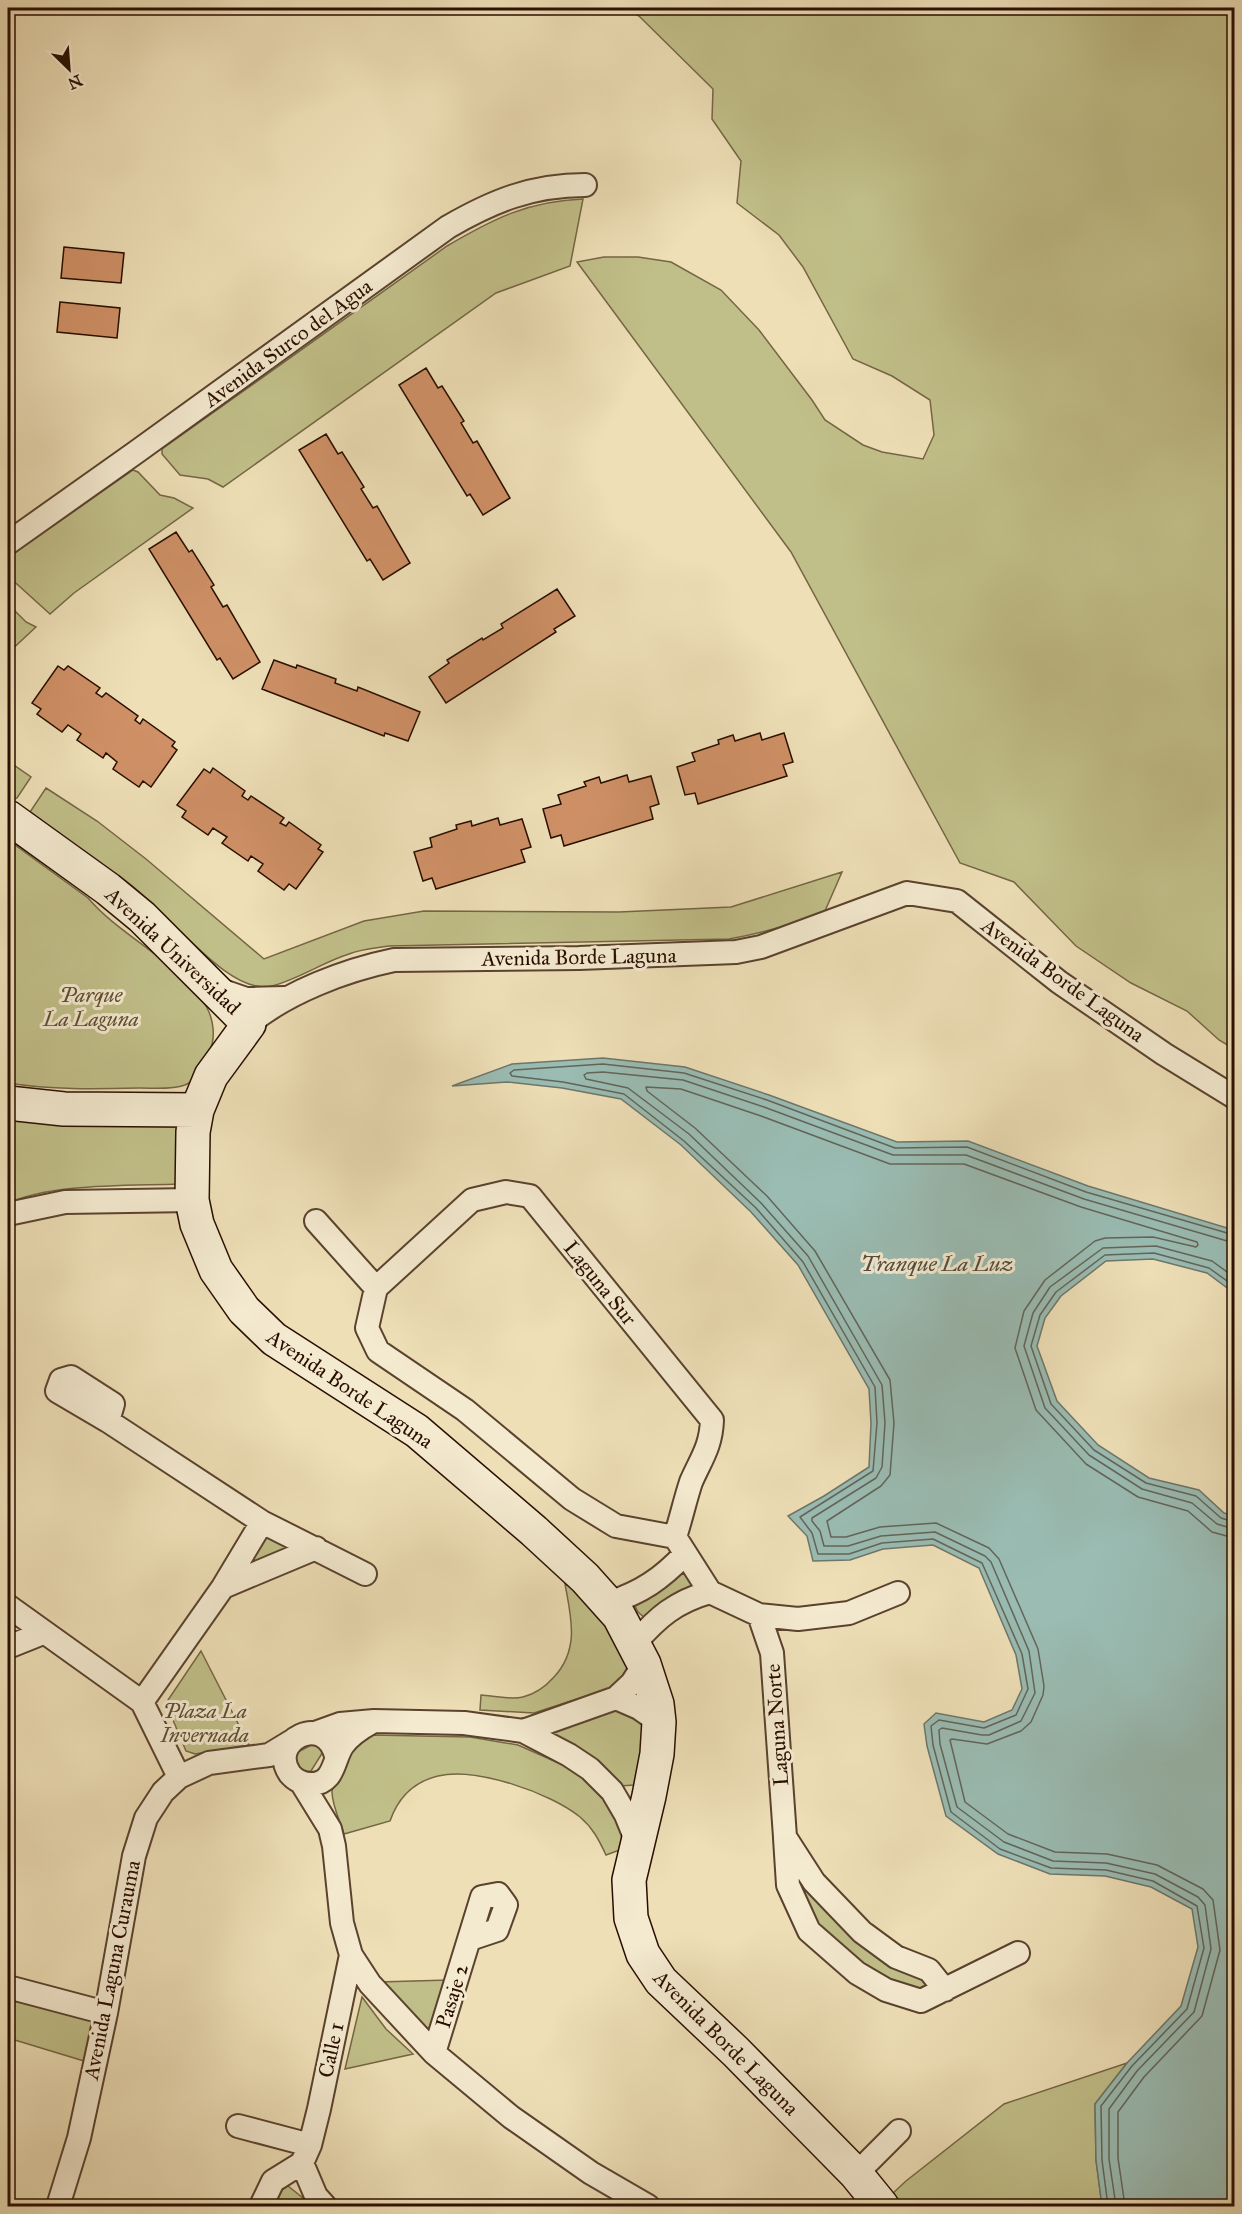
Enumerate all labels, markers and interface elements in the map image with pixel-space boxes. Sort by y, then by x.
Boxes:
north arrow [39,39,99,99]
text: N [65,71,85,94]
street label: Avenida Surco del Agua [198,273,377,413]
street label: Avenida Universidad [99,881,246,1021]
street label: Avenida Borde Laguna [976,912,1150,1048]
street label: Avenida Borde Laguna [480,942,677,972]
park label: Parque La Laguna [42,982,139,1032]
street label: Laguna Sur [558,1235,642,1331]
water label: Tranque La Luz [861,1250,1013,1277]
street label: Avenida Borde Laguna [261,1323,438,1454]
street label: Laguna Norte [760,1663,794,1787]
park label: Plaza La Invernada [160,1698,249,1748]
street label: Avenida Laguna Curauma [78,1858,146,2083]
street label: Pasaje 2 [430,1960,474,2031]
street label: Avenida Borde Laguna [647,1964,804,2121]
street label: Calle 1 [312,2020,350,2080]

